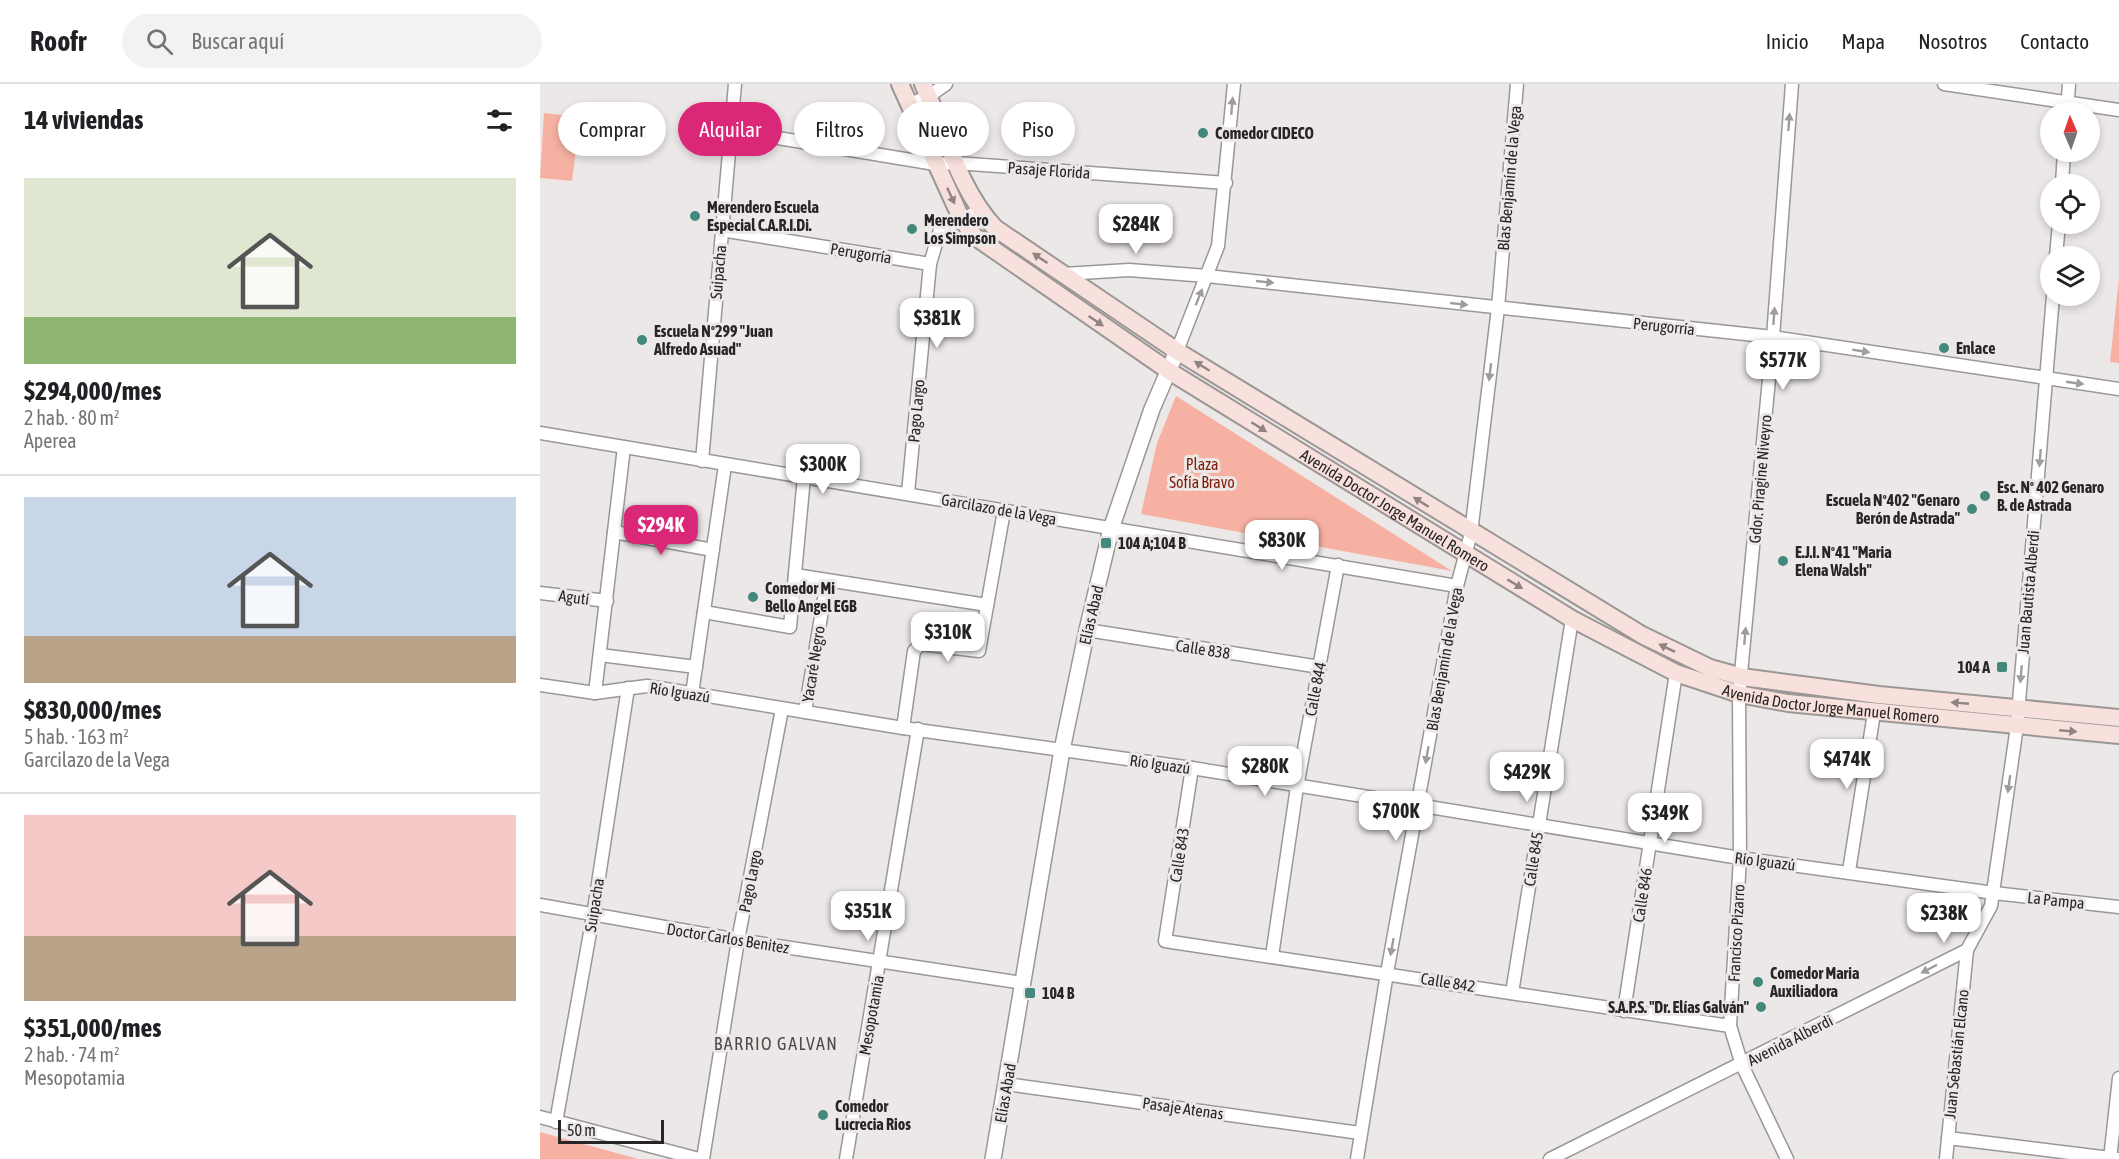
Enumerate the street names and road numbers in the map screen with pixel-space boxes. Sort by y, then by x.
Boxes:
street label: Blas Benjamín de la Vega [1494,105,1525,251]
street label: Pasaje Florida [1007,158,1091,183]
street label: Perugorría [829,239,893,268]
street label: Suipacha [707,244,730,300]
street label: Perugorría [1632,314,1696,339]
street label: Pago Largo [904,379,929,443]
street label: Gdor. Piragine Niveyro [1745,414,1776,544]
street label: Avenida Doctor Jorge Manuel Romero [1297,445,1493,575]
street label: Garcilazo de la Vega [940,490,1058,529]
street label: Juan Bautista Alberdi [2014,529,2042,655]
street label: Elías Abad [1075,584,1107,646]
street label: Agutí [558,586,591,609]
street label: Blas Benjamín de la Vega [1423,586,1466,732]
street label: Yacaré Negro [798,625,829,704]
street label: Calle 838 [1174,636,1232,662]
street label: Calle 844 [1301,660,1329,718]
street label: Río Iguazú [648,678,712,707]
street label: Avenida Doctor Jorge Manuel Romero [1720,680,1940,727]
street label: Río Iguazú [1128,751,1191,778]
street label: Calle 843 [1166,826,1192,884]
street label: Calle 845 [1520,830,1546,888]
street label: Pago Largo [735,848,766,914]
street label: Río Iguazú [1734,848,1796,875]
street label: Calle 846 [1629,866,1655,924]
street label: Suipacha [581,877,608,933]
street label: Francisco Pizarro [1724,884,1748,982]
street label: La Pampa [2026,888,2085,913]
street label: Doctor Carlos Benitez [665,919,791,957]
street label: Calle 842 [1419,969,1477,995]
street label: Mesopotamia [855,974,888,1057]
street label: Juan Sebastián Elcano [1940,988,1972,1120]
street label: Avenida Alberdi [1744,1011,1836,1069]
street label: Elías Abad [991,1062,1019,1124]
street label: Pasaje Atenas [1141,1093,1225,1124]

